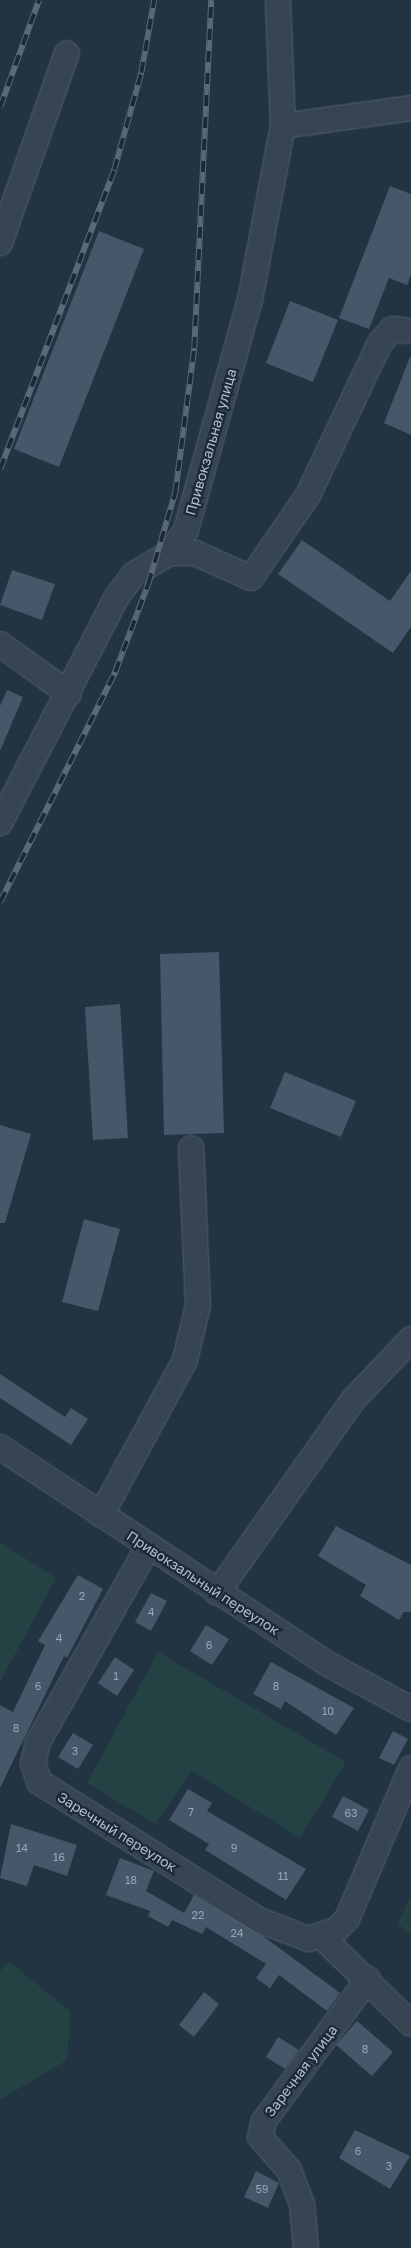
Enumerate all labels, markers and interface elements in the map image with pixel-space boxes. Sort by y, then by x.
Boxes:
street label: Привокзальная улица [182,367,240,517]
street label: Привокзальный переулок [124,1527,282,1639]
house number: 2 [79,1589,85,1603]
house number: 4 [148,1605,154,1619]
house number: 4 [56,1631,62,1645]
house number: 6 [206,1638,212,1652]
house number: 1 [113,1669,119,1683]
house number: 6 [35,1679,41,1693]
house number: 8 [273,1679,279,1693]
house number: 10 [322,1704,334,1718]
house number: 8 [13,1721,19,1735]
house number: 3 [72,1744,78,1758]
street label: Заречный переулок [54,1788,180,1876]
house number: 7 [188,1805,194,1819]
house number: 63 [344,1806,358,1820]
house number: 14 [16,1841,28,1855]
house number: 9 [231,1841,237,1855]
house number: 16 [53,1850,65,1864]
house number: 11 [278,1869,288,1883]
house number: 18 [125,1873,137,1887]
house number: 22 [192,1908,204,1922]
house number: 24 [230,1926,244,1940]
street label: Заречная улица [261,2022,341,2120]
house number: 8 [362,2042,368,2056]
house number: 6 [355,2144,361,2158]
house number: 3 [386,2159,392,2173]
house number: 59 [255,2182,269,2196]

